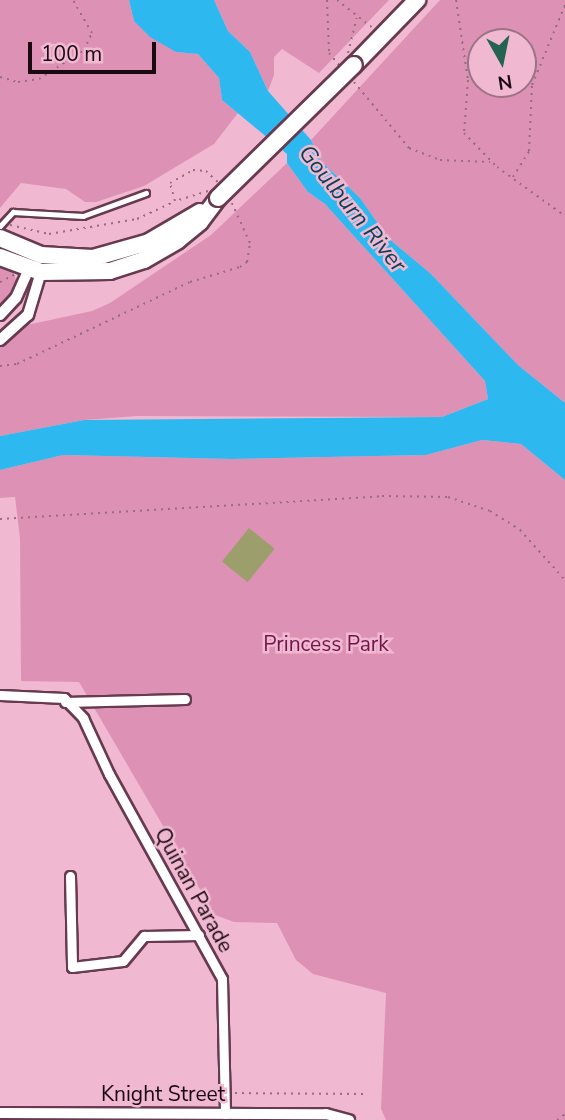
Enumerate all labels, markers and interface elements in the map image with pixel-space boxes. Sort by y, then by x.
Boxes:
scale bar [32,28,159,72]
north arrow [467,28,537,98]
text: 100 m [41,40,102,68]
text: N [496,68,514,96]
water label: Goulburn River [292,140,412,278]
park label: Princess Park [263,631,389,657]
street label: Quinan Parade [149,823,239,957]
street label: Knight Street [101,1081,225,1107]

